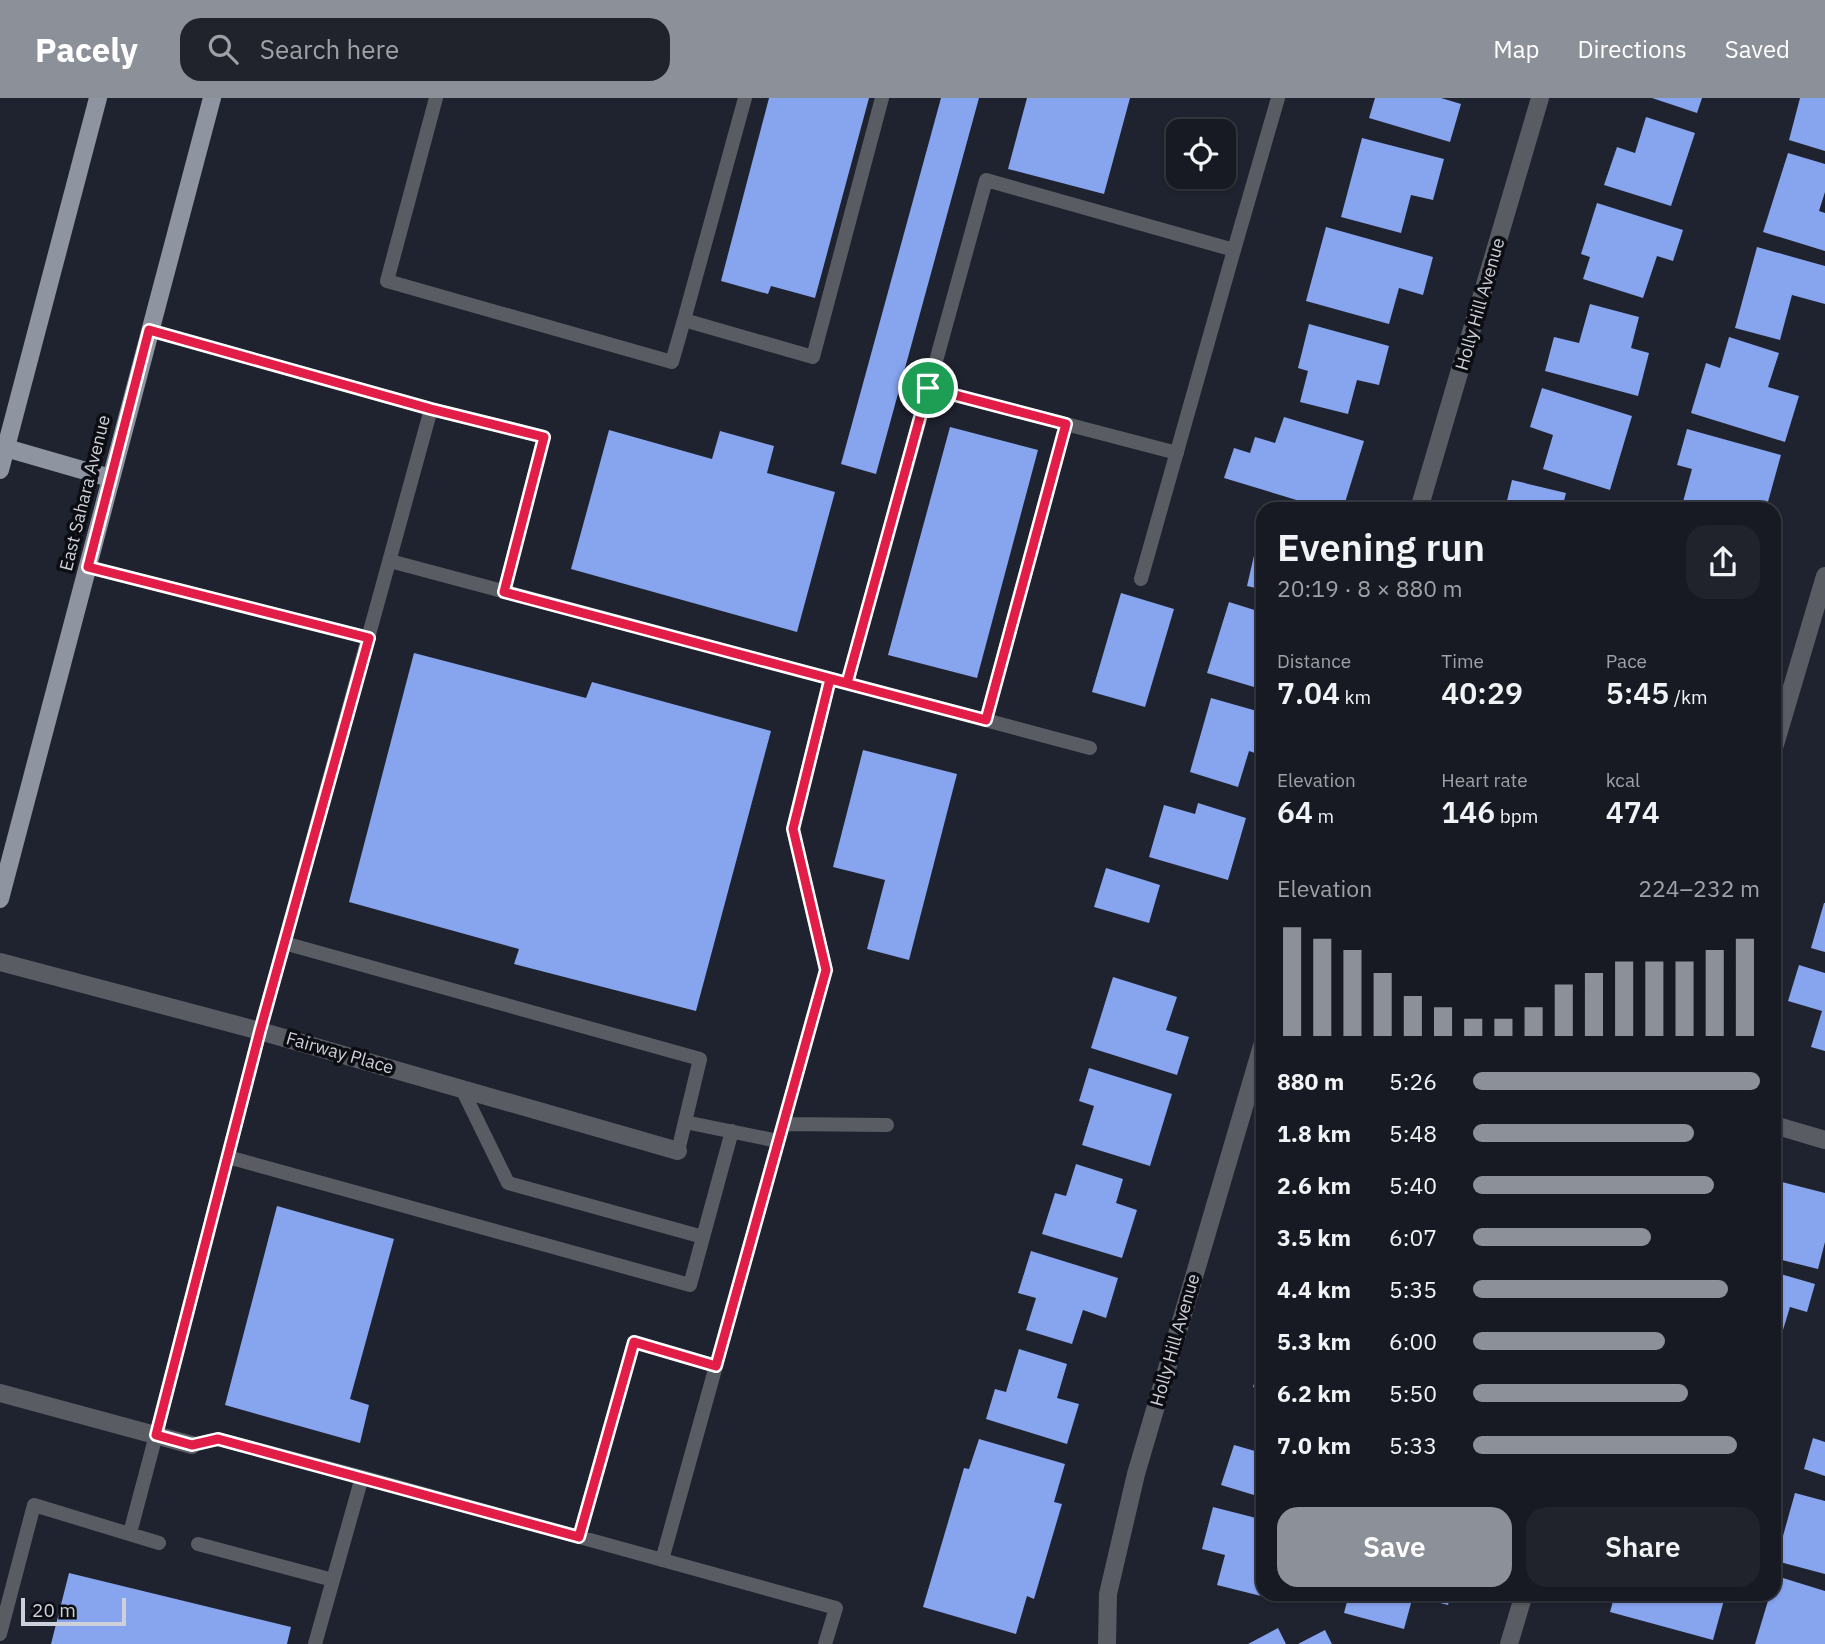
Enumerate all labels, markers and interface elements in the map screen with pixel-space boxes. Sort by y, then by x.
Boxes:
search box [180,18,670,81]
text: Pacely [35,28,138,71]
icon: search [204,30,242,68]
text: Search here [260,32,399,66]
text: Map [1493,33,1539,65]
text: Directions [1577,33,1687,65]
text: Saved [1725,33,1790,65]
map controls [1166,119,1236,189]
button: locate [1166,119,1236,189]
street label: Holly Hill Avenue [1450,235,1509,373]
pin [898,358,958,418]
icon: arrive [909,369,947,407]
street label: East Sahara Avenue [54,413,115,573]
text: Evening run [1277,522,1485,571]
button: share [1686,525,1760,599]
text: 20:19 · 8 × 880 m [1277,573,1463,603]
text: Distance [1277,649,1351,673]
text: Time [1441,649,1484,673]
text: Pace [1606,649,1647,673]
text: 7.04 [1277,673,1340,712]
text: 40:29 [1441,673,1523,712]
text: 5:45 [1606,673,1669,712]
text: km [1340,685,1371,709]
text: /km [1669,685,1708,709]
text: Elevation [1277,768,1356,792]
text: Heart rate [1441,768,1528,792]
text: kcal [1606,768,1640,792]
text: 64 [1277,792,1313,831]
text: 146 [1441,792,1495,831]
text: 474 [1606,792,1660,831]
text: m [1313,804,1334,828]
text: bpm [1495,804,1538,828]
text: Elevation [1277,873,1372,903]
text: 224–232 m [1638,873,1760,903]
street label: Fairway Place [284,1026,397,1079]
text: 880 m [1277,1066,1344,1096]
text: 5:26 [1389,1066,1437,1096]
text: 1.8 km [1277,1118,1351,1148]
text: 5:48 [1389,1118,1437,1148]
text: 2.6 km [1277,1170,1351,1200]
text: 5:40 [1389,1170,1437,1200]
text: 3.5 km [1277,1222,1351,1252]
text: 6:07 [1389,1222,1437,1252]
street label: Holly Hill Avenue [1145,1271,1204,1409]
text: 4.4 km [1277,1274,1351,1304]
text: 5:35 [1389,1274,1437,1304]
text: 5.3 km [1277,1326,1351,1356]
text: 6:00 [1389,1326,1437,1356]
text: 6.2 km [1277,1378,1351,1408]
text: 5:50 [1389,1378,1437,1408]
text: 7.0 km [1277,1430,1351,1460]
text: 5:33 [1389,1430,1437,1460]
button: Save [1277,1507,1512,1587]
button: Share [1526,1507,1760,1587]
scale bar [21,1595,126,1627]
text: 20 m [32,1598,76,1622]

